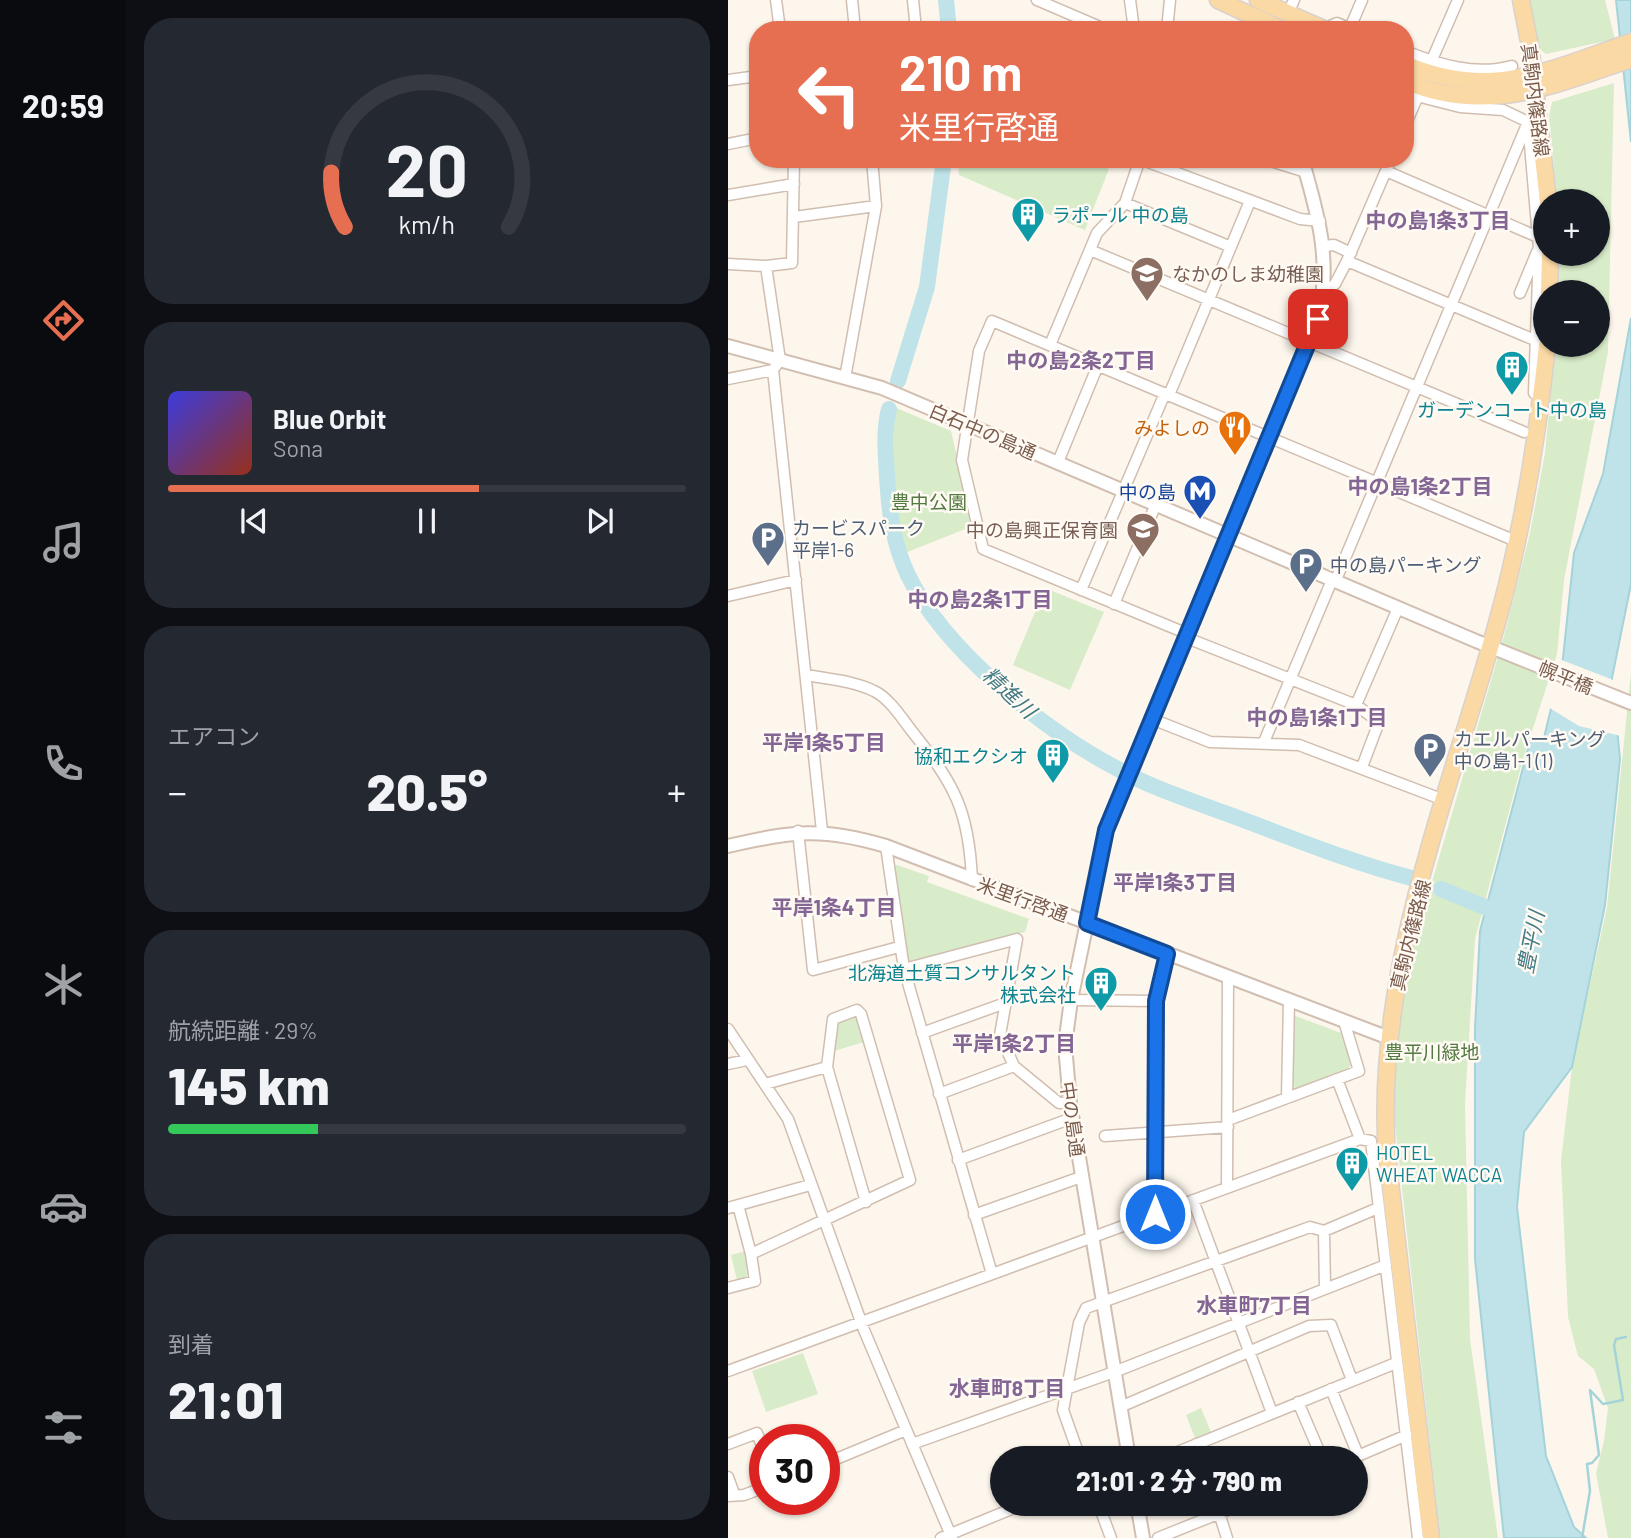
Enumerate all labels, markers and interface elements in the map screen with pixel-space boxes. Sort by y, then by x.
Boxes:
text: 210 m [899,42,1022,101]
street label: 真駒内篠路線 [1518,42,1554,158]
icon: left [784,49,875,140]
text: 20:59 [22,86,104,124]
text: 米里行啓通 [899,107,1059,145]
text: 20 [386,124,468,212]
map controls [1533,189,1610,357]
button: + [1533,189,1610,266]
building icon: ラポール 中の島 [1009,195,1047,244]
place label: ラポール 中の島 [1052,203,1189,226]
district label: 中の島1条3丁目 [1366,207,1510,232]
text: km/h [399,209,455,239]
school or university icon: なかのしま幼稚園 [1128,254,1166,303]
place label: なかのしま幼稚園 [1172,262,1324,285]
button: − [1533,280,1610,357]
pin [1288,289,1348,349]
icon: directions [39,296,88,345]
icon: arrive [1299,300,1337,338]
district label: 中の島2条2丁目 [1006,347,1156,372]
building icon: ガーデンコート中の島 [1493,348,1531,397]
street label: 白石中の島通 [926,398,1040,464]
place label: ガーデンコート中の島 [1417,398,1607,421]
text: Blue Orbit [273,403,386,434]
restaurant icon: みよしの [1216,408,1254,457]
place label: みよしの [1134,416,1210,439]
text: Sona [273,434,323,462]
metro station icon: 中の島 [1181,472,1219,521]
district label: 中の島1条2丁目 [1347,473,1493,498]
place label: 中の島 [1119,480,1176,503]
park label: 豊中公園 [891,490,967,513]
icon: previous [235,502,273,540]
icon: pause [408,502,446,540]
icon: next [581,502,619,540]
school or university icon: 中の島興正保育園 [1124,510,1162,559]
place label: カービスパーク 平岸1-6 [792,516,925,561]
icon: music [39,518,88,567]
place label: 中の島興正保育園 [966,518,1118,541]
parking icon: カービスパーク 平岸1-6 [749,519,787,568]
parking icon: 中の島パーキング [1287,545,1325,594]
place label: 中の島パーキング [1330,553,1481,576]
district label: 中の島2条1丁目 [907,586,1053,611]
street label: 幌平橋 [1535,656,1597,698]
water label: 精進川 [978,661,1043,724]
district label: 中の島1条1丁目 [1247,704,1387,729]
text: エアコン [168,722,260,750]
place label: カエルパーキング 中の島1-1 (1) [1454,727,1605,772]
district label: 平岸1条5丁目 [762,729,886,754]
parking icon: カエルパーキング 中の島1-1 (1) [1411,730,1449,779]
building icon: 協和エクシオ [1034,736,1072,785]
icon: phone [39,739,88,788]
place label: 協和エクシオ [914,744,1028,767]
text: 20.5° [366,759,488,821]
text: − [168,768,187,814]
text: + [667,768,686,814]
district label: 平岸1条3丁目 [1113,869,1237,894]
street label: 米里行啓通 [974,872,1072,926]
street label: 真駒内篠路線 [1385,877,1435,993]
district label: 平岸1条4丁目 [771,894,897,919]
water label: 豊平川 [1512,907,1549,975]
icon: climate [39,960,88,1009]
place label: 北海道土質コンサルタント 株式会社 [848,961,1076,1006]
building icon: 北海道土質コンサルタント 株式会社 [1082,964,1120,1013]
text: 航続距離 · 29% [168,1016,318,1044]
district label: 平岸1条2丁目 [952,1030,1076,1055]
park label: 豊平川緑地 [1384,1040,1480,1063]
text: 145 km [168,1053,330,1115]
street label: 中の島通 [1056,1080,1090,1158]
place label: HOTEL WHEAT WACCA [1376,1141,1502,1186]
building icon: HOTEL WHEAT WACCA [1333,1144,1371,1193]
position arrow [1118,1177,1192,1251]
icon: car [39,1182,88,1231]
district label: 水車町7丁目 [1196,1292,1312,1317]
text: 到着 [168,1330,214,1358]
text: 21:01 [168,1367,283,1429]
district label: 水車町8丁目 [949,1375,1065,1400]
icon: filters [39,1403,88,1452]
speed limit sign: 30 [749,1424,840,1515]
text: 21:01 · 2 分 · 790 m [1076,1465,1282,1496]

